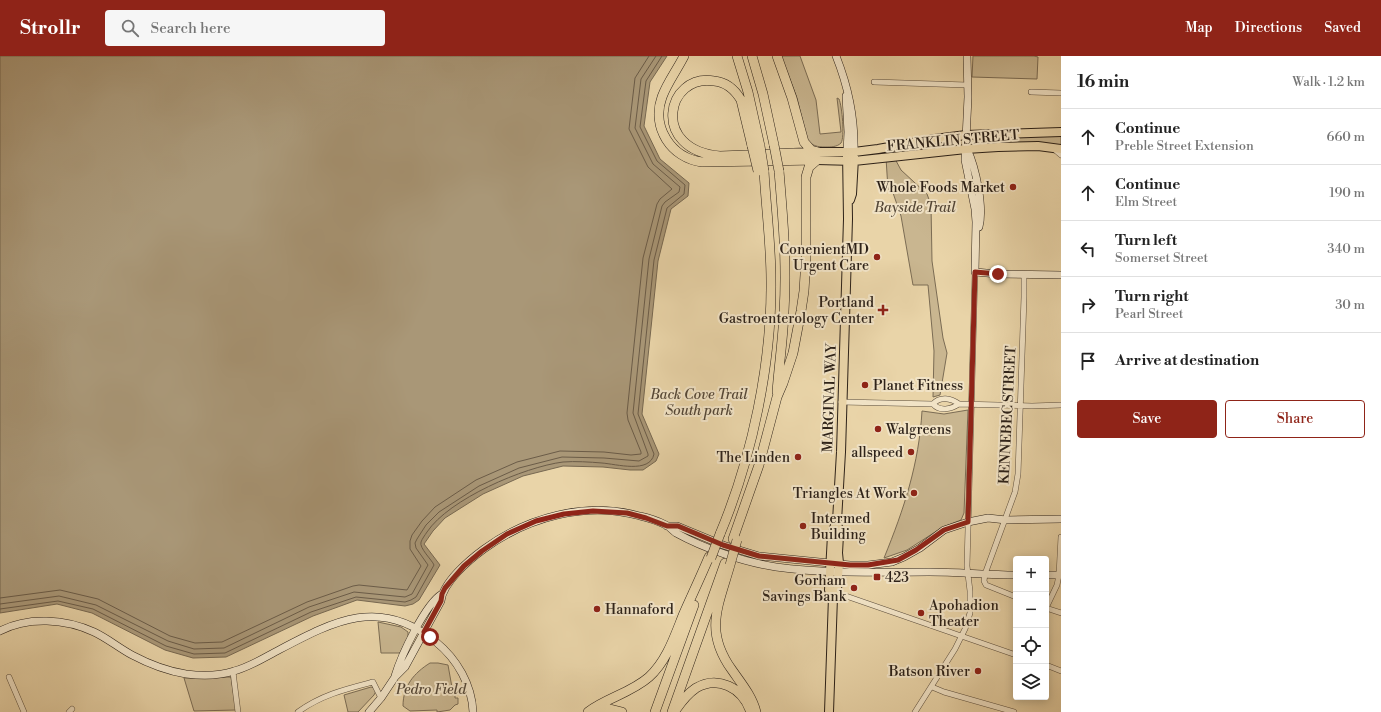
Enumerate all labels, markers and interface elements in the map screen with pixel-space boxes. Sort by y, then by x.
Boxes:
search box [105,10,385,46]
text: Strollr [20,16,81,40]
icon: search [119,17,141,39]
text: Search here [151,19,231,38]
text: Map [1185,19,1213,37]
text: Directions [1235,19,1302,37]
text: Saved [1324,19,1361,37]
text: 16 min [1077,71,1129,93]
text: Walk · 1.2 km [1292,74,1365,90]
text: Continue [1115,119,1180,138]
street label: FRANKLIN STREET [886,126,1020,156]
icon: ahead [1077,126,1099,148]
text: 660 m [1327,129,1365,145]
text: Preble Street Extension [1115,138,1254,154]
text: Continue [1115,175,1180,194]
place label: Whole Foods Market [876,179,1005,197]
marker: Whole Foods Market [1008,182,1018,192]
icon: ahead [1077,182,1099,204]
text: 190 m [1329,185,1365,201]
text: Elm Street [1115,194,1177,210]
park label: Bayside Trail [873,199,956,217]
text: Turn left [1115,231,1177,250]
icon: left [1077,238,1099,260]
place label: ConenientMD Urgent Care [780,241,869,275]
text: 340 m [1327,241,1365,257]
text: Somerset Street [1115,250,1208,266]
marker: ConenientMD Urgent Care [872,252,882,262]
route end [989,265,1007,283]
text: Turn right [1115,287,1189,306]
place label: Portland Gastroenterology Center [719,294,874,328]
icon: right [1077,294,1099,316]
text: 30 m [1335,297,1365,313]
marker: Portland Gastroenterology Center [877,304,889,316]
text: Pearl Street [1115,306,1183,322]
street label: MARGINAL WAY [819,342,841,453]
street label: KENNEBEC STREET [995,345,1021,485]
icon: arrive [1077,350,1099,372]
text: Arrive at destination [1115,351,1259,370]
place label: Planet Fitness [873,377,963,395]
marker: Planet Fitness [860,380,870,390]
park label: Back Cove Trail South park [649,386,748,420]
button: Save [1077,400,1217,438]
button: Share [1225,400,1365,438]
place label: Walgreens [885,421,951,439]
marker: Walgreens [873,424,883,434]
place label: allspeed [851,444,903,462]
marker: allspeed [906,447,916,457]
place label: The Linden [717,449,791,467]
marker: The Linden [793,452,803,462]
place label: Triangles At Work [793,485,907,503]
marker: Triangles At Work [909,488,919,498]
place label: Intermed Building [810,510,870,544]
marker: Intermed Building [798,521,808,531]
map controls [1013,556,1049,700]
button: + [1013,556,1049,592]
place label: 423 [885,569,909,587]
place label: Gorham Savings Bank [762,572,847,606]
marker: 423 [872,572,882,582]
marker: Gorham Savings Bank [849,583,859,593]
button: − [1013,592,1049,628]
place label: Apohadion Theater [928,597,999,631]
place label: Hannaford [605,601,674,619]
marker: Hannaford [592,604,602,614]
marker: Apohadion Theater [916,608,926,618]
route start [421,628,439,646]
button: locate [1013,628,1049,664]
place label: Batson River [888,663,970,681]
button: layers [1013,664,1049,700]
marker: Batson River [973,666,983,676]
park label: Pedro Field [395,681,467,699]

